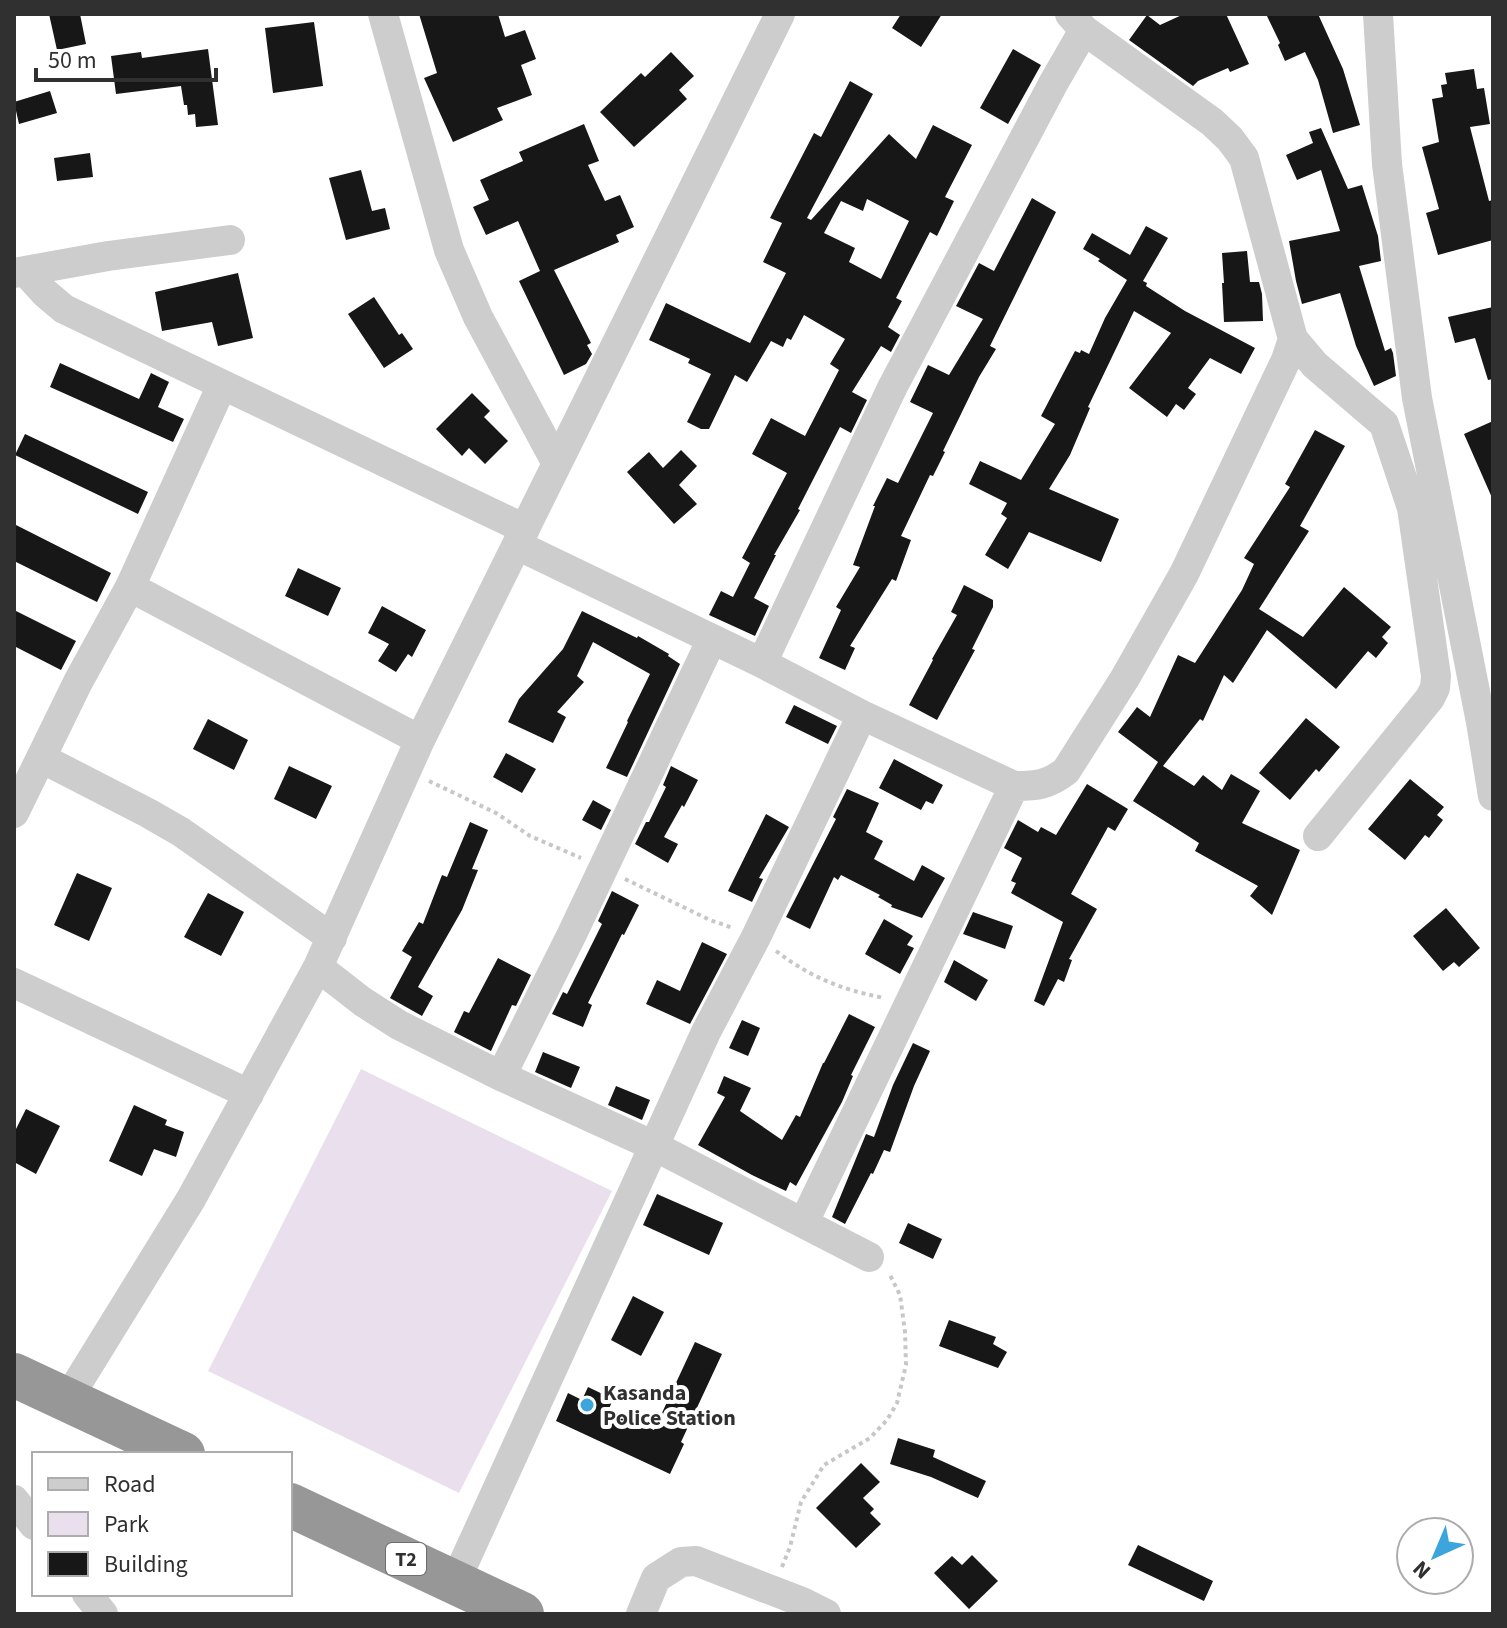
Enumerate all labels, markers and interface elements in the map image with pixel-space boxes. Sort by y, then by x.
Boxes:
scale bar [36,32,216,82]
text: 50 m [48,43,97,78]
place label: Kasanda Police Station [603,1377,736,1434]
marker: Kasanda Police Station [578,1396,596,1414]
legend [32,1452,292,1596]
text: Road [104,1467,156,1502]
text: Park [104,1507,149,1542]
north arrow [1395,1516,1475,1596]
road number: T2 [386,1543,426,1575]
text: Building [104,1547,188,1582]
text: N [1405,1553,1438,1586]

